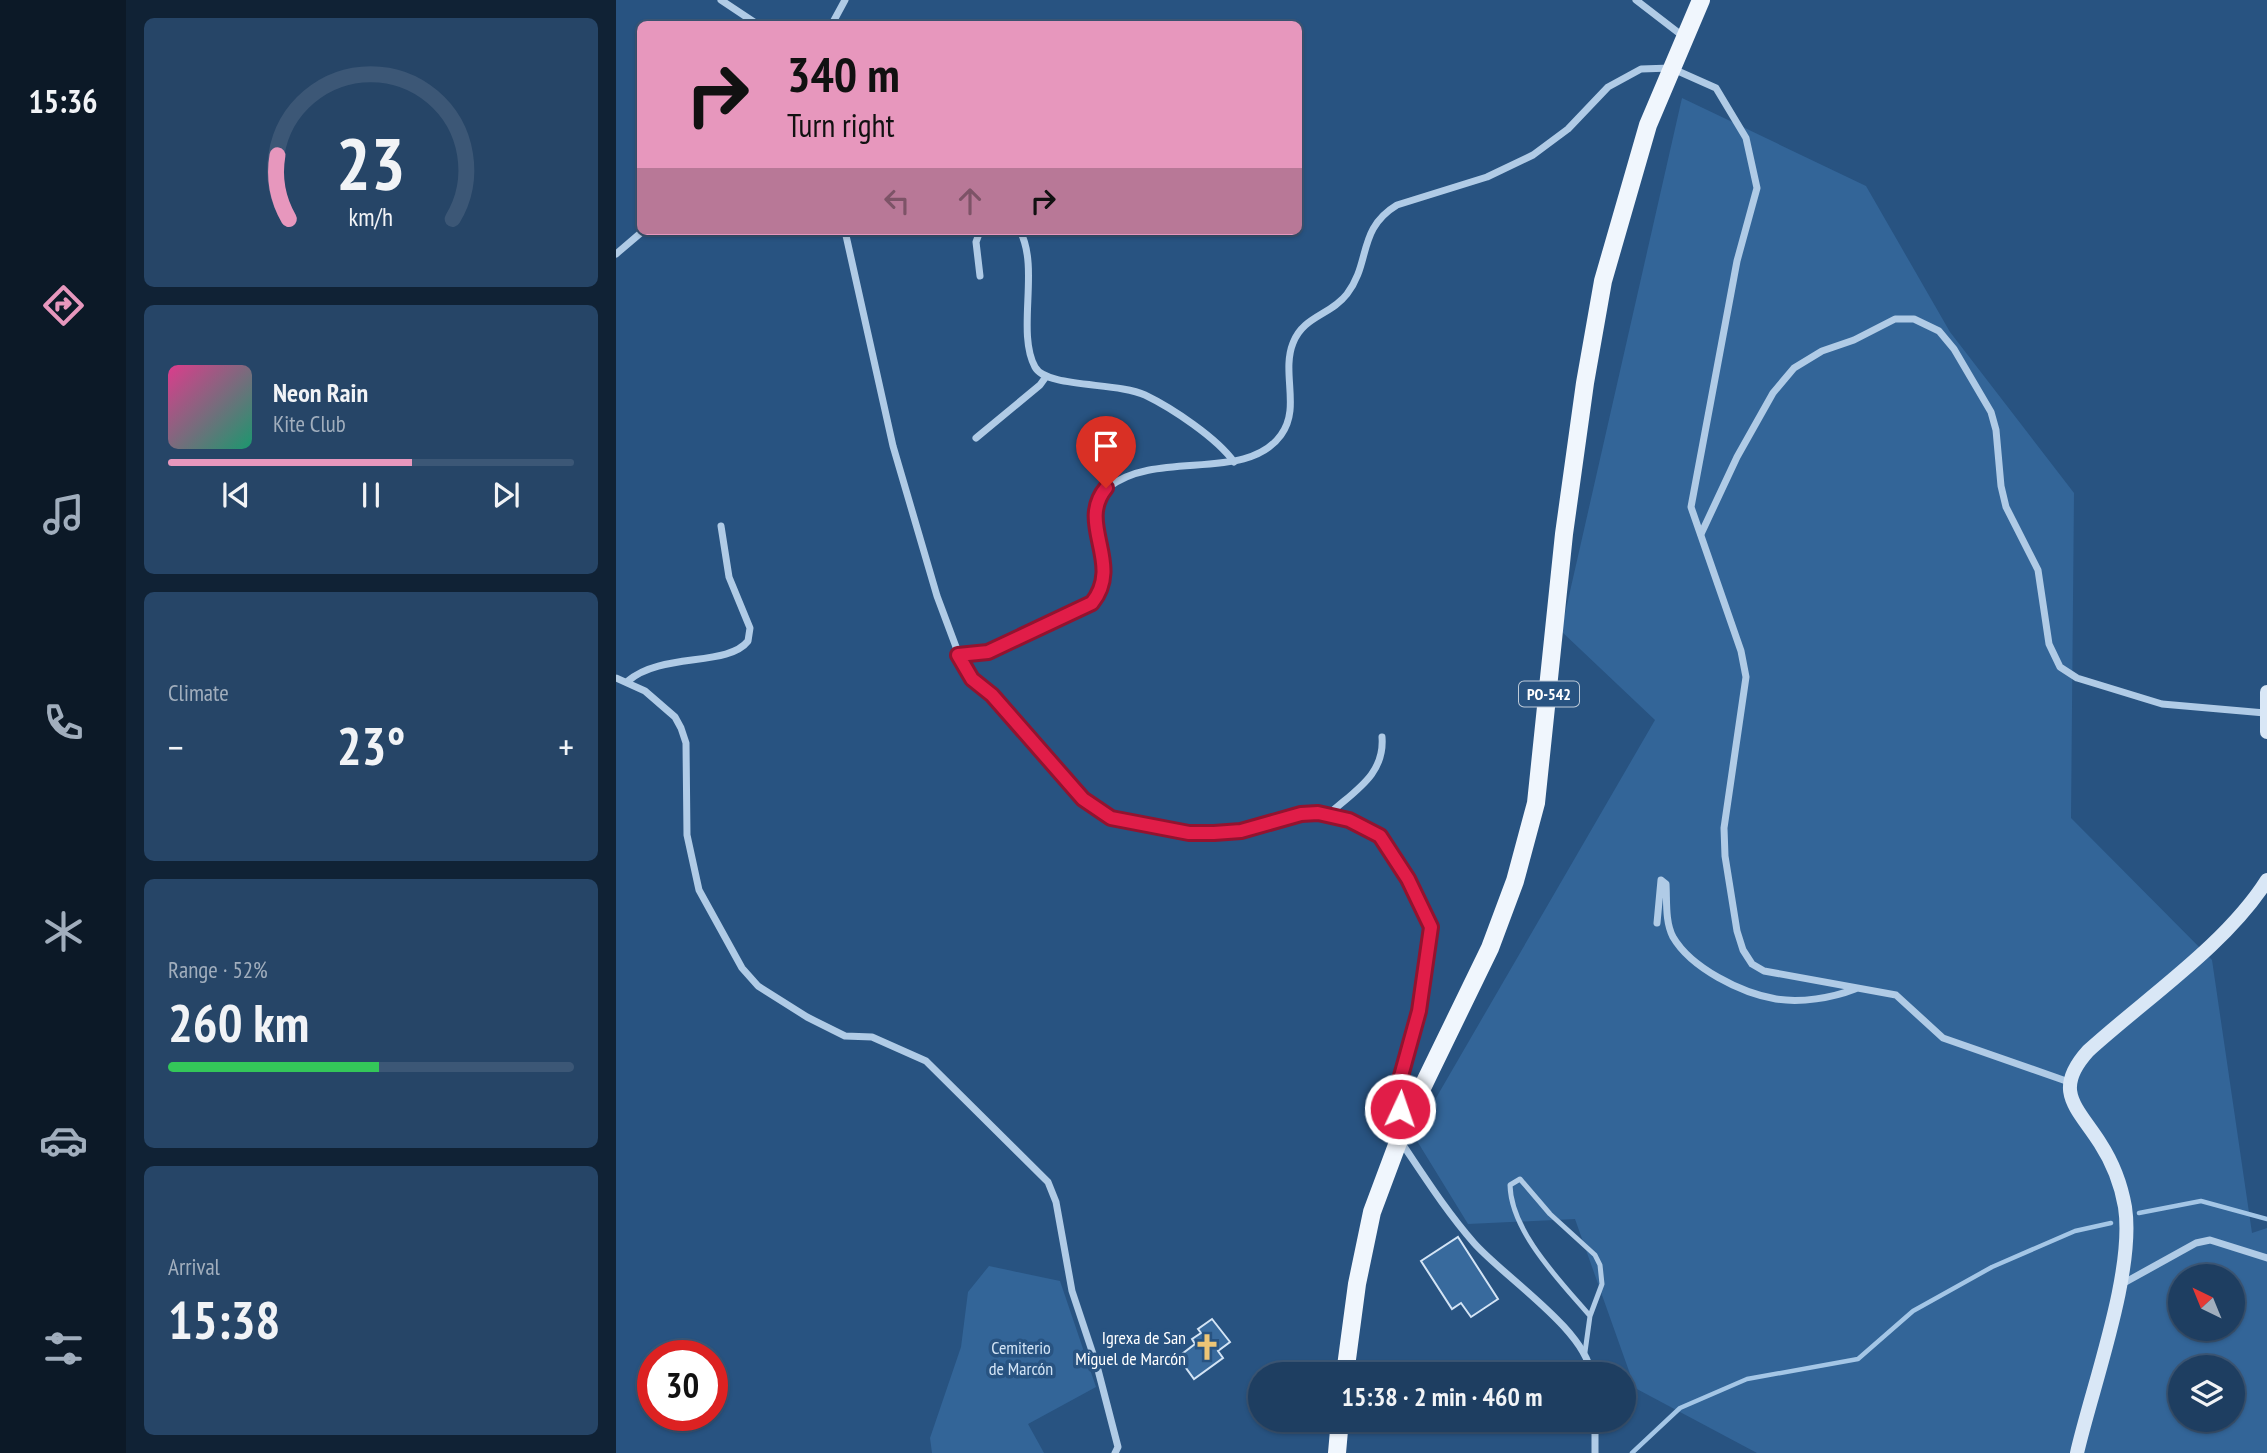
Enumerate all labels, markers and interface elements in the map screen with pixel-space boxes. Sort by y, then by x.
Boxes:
text: 340 m [787,42,900,106]
icon: right [672,49,763,140]
text: 15:36 [28,80,98,122]
text: Turn right [787,104,895,146]
text: 23 [336,115,406,209]
icon: left [878,182,916,220]
icon: ahead [951,182,989,220]
icon: right [1024,182,1062,220]
text: km/h [349,200,393,232]
icon: directions [39,281,88,330]
text: Neon Rain [273,376,368,409]
text: Kite Club [273,409,346,438]
pin [1076,416,1136,488]
icon: arrive [1087,427,1125,465]
icon: previous [217,476,255,514]
icon: pause [352,476,390,514]
icon: next [487,476,525,514]
icon: music [39,490,88,539]
text: Climate [168,678,229,707]
road number: PO-542 [1519,681,1579,706]
icon: phone [39,698,88,747]
text: 23° [337,712,405,779]
text: − [168,722,184,771]
text: + [558,722,574,771]
icon: climate [39,907,88,956]
text: Range · 52% [168,955,268,984]
text: 260 km [168,989,309,1056]
position arrow [1363,1072,1437,1146]
icon: car [39,1116,88,1165]
text: Arrival [168,1252,220,1281]
north arrow [2168,1264,2245,1340]
map controls [2168,1264,2245,1432]
text: 15:38 [168,1286,280,1353]
icon: filters [39,1324,88,1373]
place label: Igrexa de San Miguel de Marcón [1075,1326,1186,1370]
church icon: Igrexa de San Miguel de Marcón [1192,1332,1222,1362]
park label: Cemiterio de Marcón [989,1336,1053,1380]
speed limit sign: 30 [637,1340,728,1431]
button: layers [2168,1355,2245,1432]
text: 15:38 · 2 min · 460 m [1342,1380,1542,1413]

